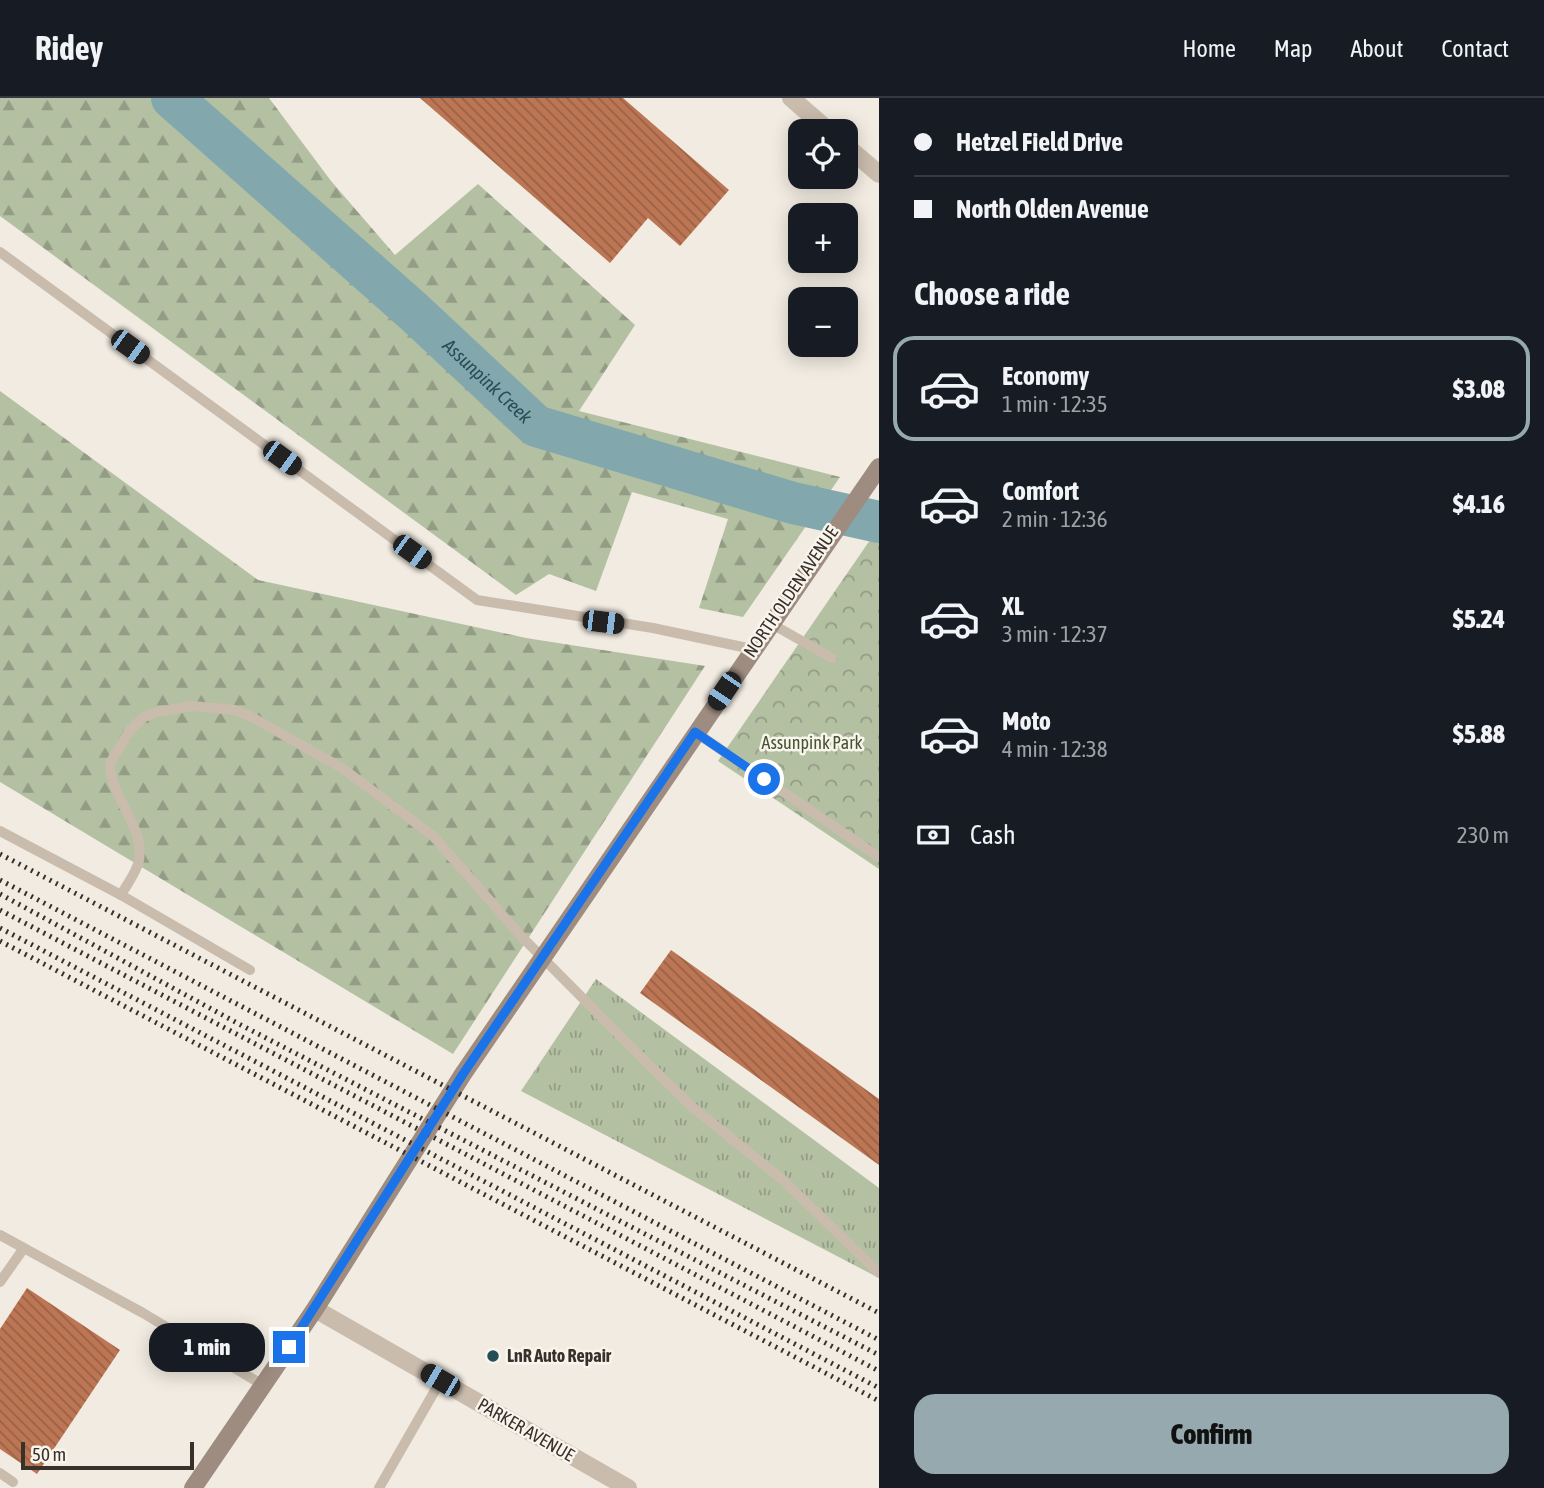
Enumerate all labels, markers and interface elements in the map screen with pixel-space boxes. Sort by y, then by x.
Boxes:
text: Ridey [35,29,103,67]
text: Home [1182,35,1236,62]
text: Map [1274,35,1312,62]
text: About [1350,35,1403,62]
text: Contact [1441,35,1509,62]
map controls [788,119,858,357]
button: locate [788,119,858,189]
text: Hetzel Field Drive [956,127,1123,157]
text: North Olden Avenue [956,194,1149,224]
button: + [788,203,858,273]
text: Choose a ride [914,275,1070,312]
button: − [788,287,858,357]
car [107,326,154,368]
water label: Assunpink Creek [438,333,537,428]
icon: car [918,357,981,420]
text: Economy [1002,361,1089,391]
text: $3.08 [1453,374,1505,404]
text: 1 min · 12:35 [1002,391,1108,417]
car [259,437,306,479]
icon: car [918,472,981,535]
text: Comfort [1002,476,1079,506]
text: $4.16 [1453,489,1505,519]
text: 2 min · 12:36 [1002,506,1108,532]
street label: NORTH OLDEN AVENUE [739,522,842,661]
car [389,531,436,573]
icon: car [918,587,981,650]
text: XL [1002,591,1024,621]
text: $5.24 [1453,604,1505,634]
car [581,609,626,635]
text: 3 min · 12:37 [1002,621,1108,647]
car [704,668,745,714]
icon: car [918,702,981,765]
text: Moto [1002,706,1051,736]
text: $5.88 [1453,719,1505,749]
park label: Assunpink Park [762,732,862,753]
text: 4 min · 12:38 [1002,736,1108,762]
route start [748,763,780,795]
icon: cash [914,816,952,854]
text: Cash [970,820,1016,850]
text: 230 m [1457,822,1509,848]
callout: 1 min [149,1322,264,1372]
route end [273,1331,305,1363]
text: 1 min [184,1334,230,1360]
place label: LnR Auto Repair [507,1345,612,1366]
marker: LnR Auto Repair [485,1348,501,1364]
car [417,1360,464,1400]
street label: PARKER AVENUE [474,1394,578,1466]
button: Confirm [914,1394,1509,1474]
scale bar [21,1439,194,1471]
text: 50 m [32,1443,66,1465]

